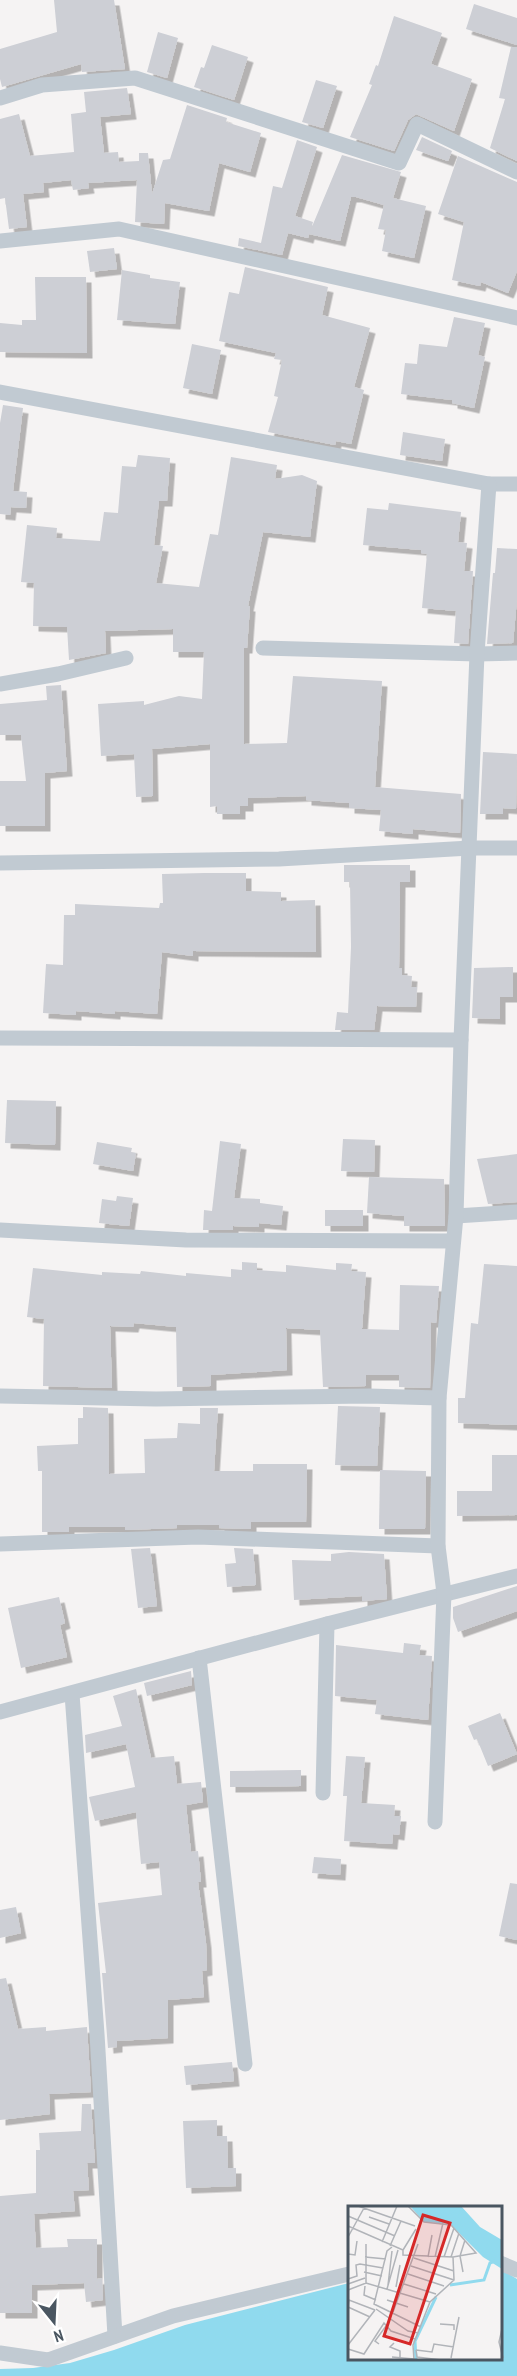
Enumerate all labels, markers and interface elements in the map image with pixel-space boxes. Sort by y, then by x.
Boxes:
inset map [348,2206,502,2361]
north arrow [24,2292,84,2352]
text: N [51,2325,66,2347]

